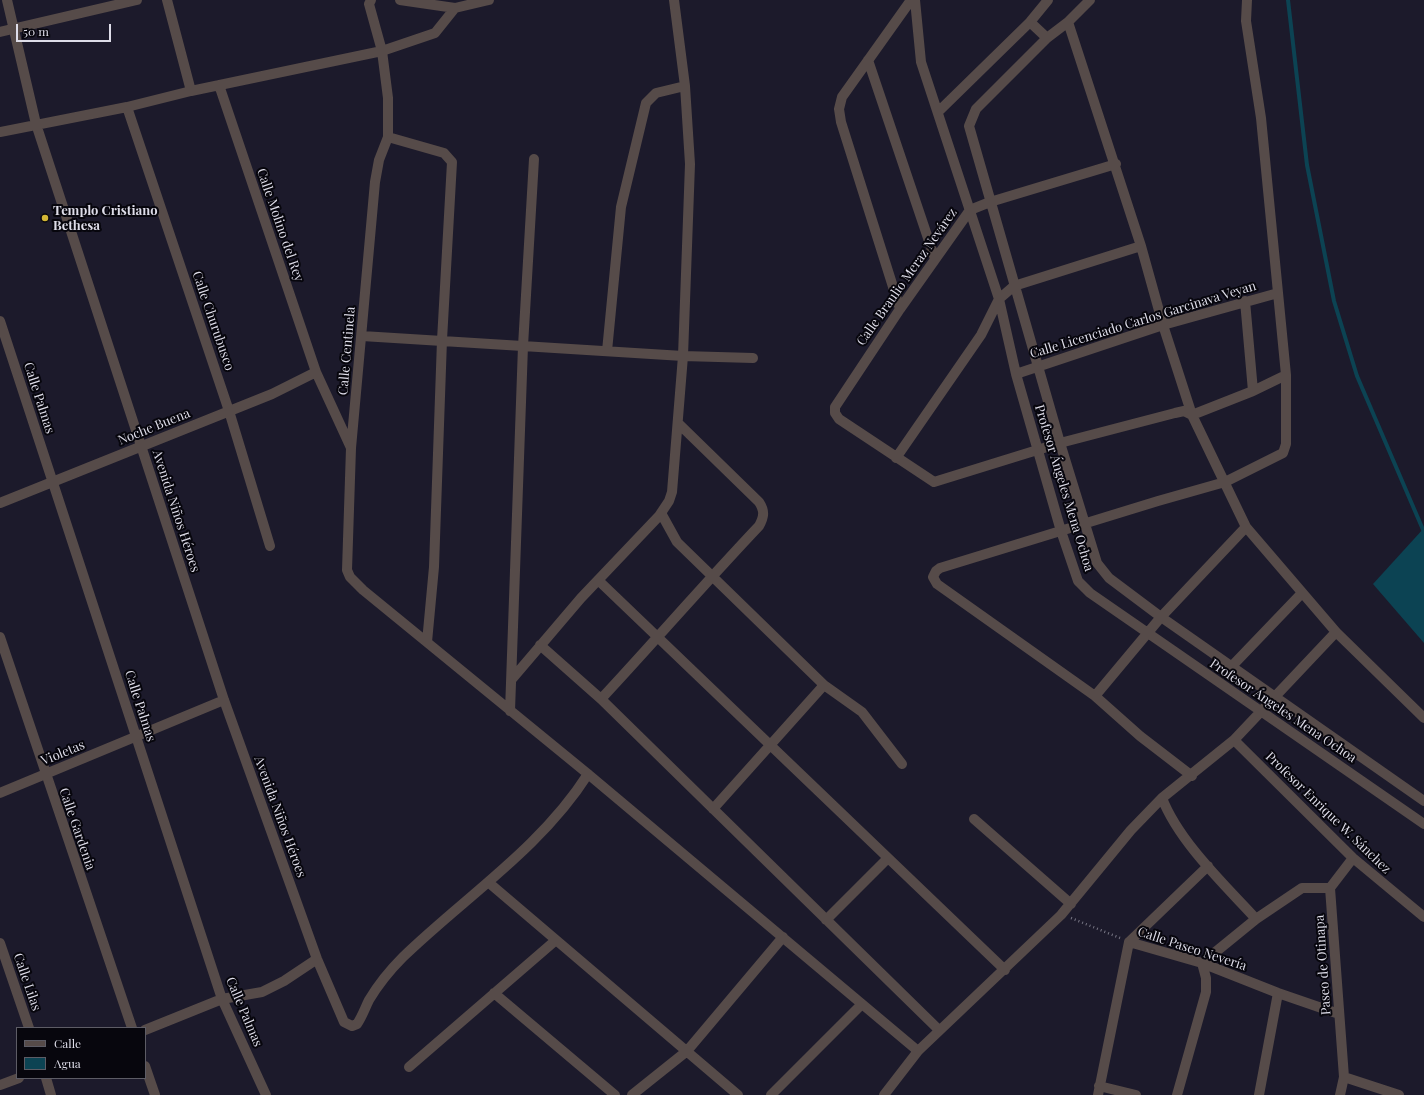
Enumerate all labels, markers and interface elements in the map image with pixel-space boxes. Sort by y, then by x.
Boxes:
scale bar [18,16,113,42]
text: 50 m [23,23,49,39]
street label: Calle Molino del Rey [253,166,307,284]
place label: Templo Cristiano Bethesa [53,203,158,234]
street label: Calle Braulio Meraz Nevárez [854,205,960,349]
marker: Templo Cristiano Bethesa [40,213,50,223]
street label: Calle Churubusco [189,269,237,373]
street label: Calle Licenciado Carlos Garcinava Veyan [1028,278,1258,362]
street label: Calle Centinela [335,306,359,396]
street label: Calle Palmas [20,360,58,436]
street label: Profesor Ángeles Mena Ochoa [1031,403,1097,573]
street label: Noche Buena [116,405,192,449]
street label: Avenida Niños Héroes [149,448,203,574]
street label: Profesor Ángeles Mena Ochoa [1207,656,1359,766]
street label: Calle Palmas [121,668,159,744]
street label: Violetas [39,737,87,769]
street label: Profesor Enrique W. Sánchez [1262,749,1394,877]
street label: Avenida Niños Héroes [251,754,309,880]
street label: Calle Gardenia [56,786,98,872]
street label: Paseo de Otinapa [1312,914,1334,1016]
street label: Calle Paseo Nevería [1136,924,1248,974]
street label: Calle Lilas [10,951,44,1013]
street label: Calle Palmas [222,975,266,1049]
legend [16,1027,146,1079]
text: Calle [54,1035,81,1051]
text: Agua [54,1055,81,1071]

